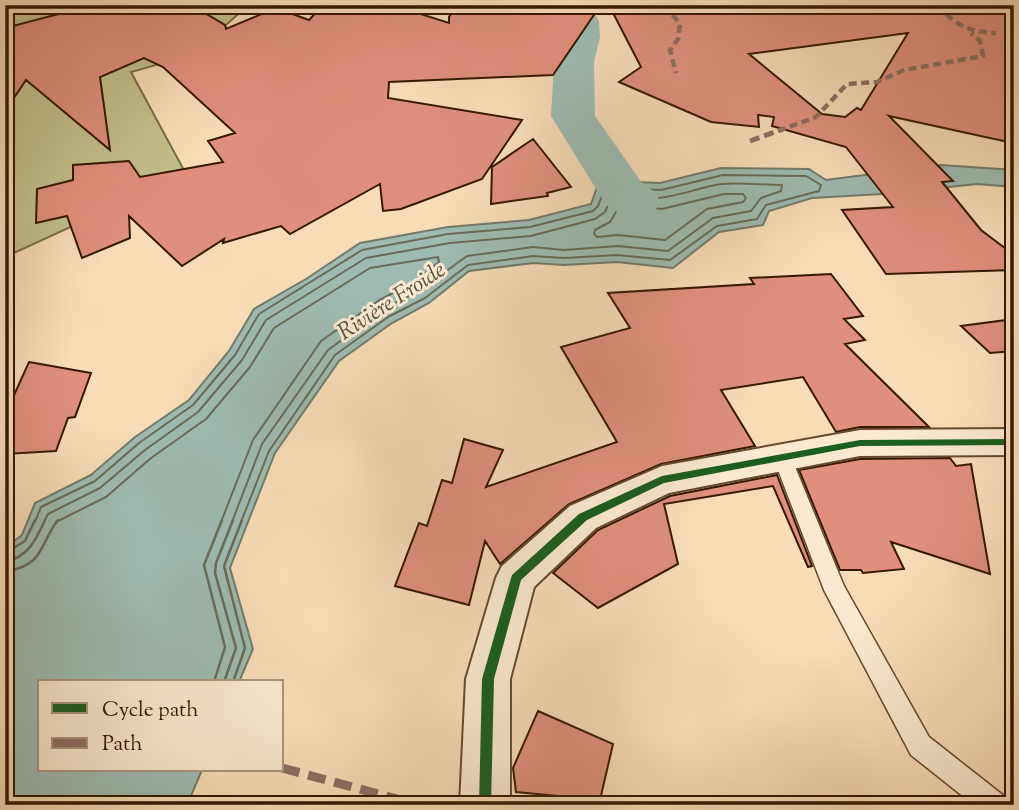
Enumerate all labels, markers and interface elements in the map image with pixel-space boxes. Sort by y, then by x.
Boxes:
water label: Rivière Froide [332,255,453,349]
legend [38,680,284,772]
text: Cycle path [102,696,199,726]
text: Path [102,730,143,760]

